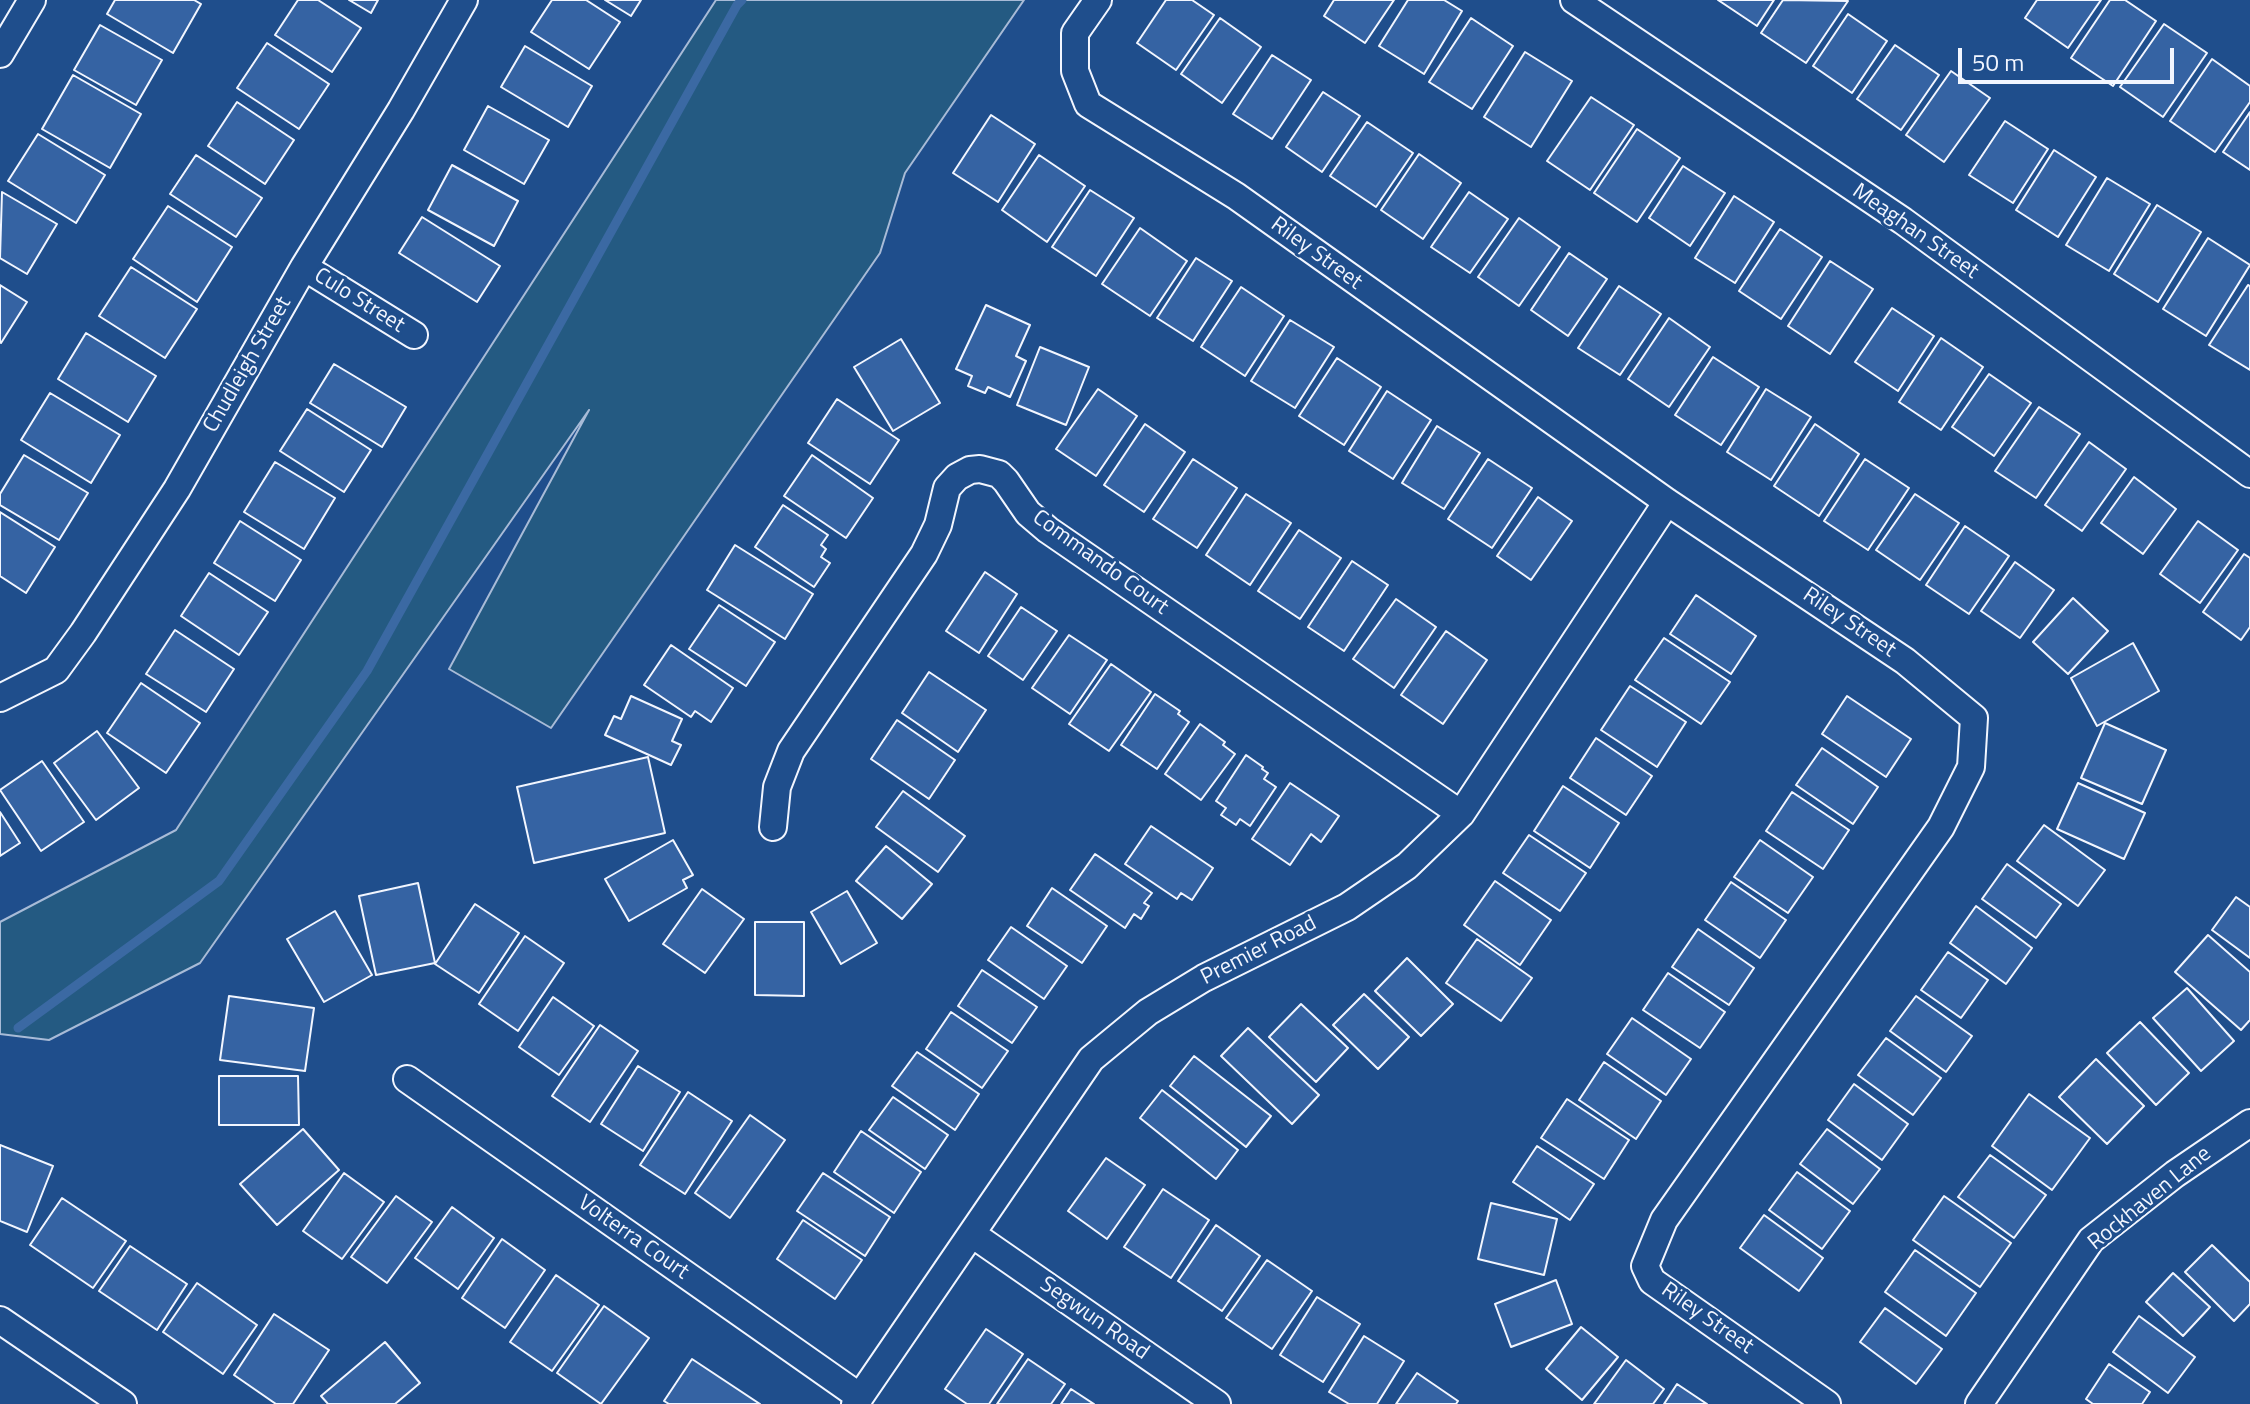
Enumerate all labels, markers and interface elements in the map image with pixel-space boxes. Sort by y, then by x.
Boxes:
scale bar [1962,32,2178,82]
text: 50 m [1972,44,2024,80]
street label: Meaghan Street [1847,179,1983,285]
street label: Riley Street [1265,212,1367,296]
street label: Culo Street [309,263,409,339]
street label: Chudleigh Street [198,292,298,438]
street label: Commando Court [1027,505,1173,621]
street label: Riley Street [1797,582,1901,664]
street label: Premier Road [1197,911,1321,991]
street label: Rockhaven Lane [2083,1141,2217,1257]
street label: Volterra Court [573,1190,693,1286]
street label: Segwun Road [1034,1272,1154,1366]
street label: Riley Street [1656,1278,1758,1360]

